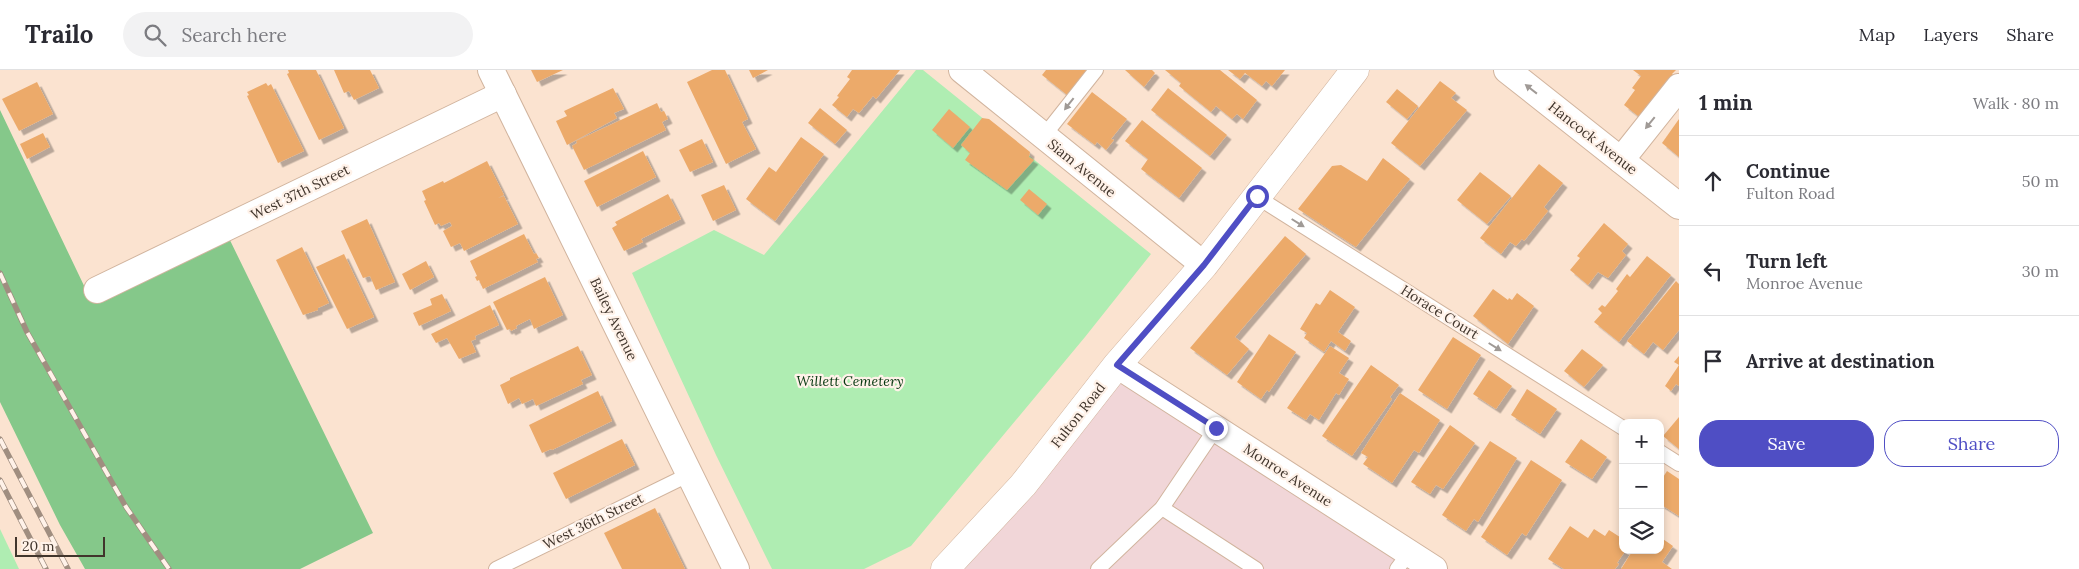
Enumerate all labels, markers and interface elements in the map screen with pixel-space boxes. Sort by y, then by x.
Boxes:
search box [123,12,473,57]
text: Trailo [25,19,93,50]
icon: search [141,21,169,49]
text: Search here [181,23,287,47]
text: Map [1859,23,1895,46]
text: Layers [1923,23,1978,46]
text: Share [2006,23,2054,46]
one-way arrow [1525,83,1538,94]
text: 1 min [1699,89,1753,116]
text: Walk · 80 m [1973,93,2059,113]
one-way arrow [1064,97,1075,110]
street label: Hancock Avenue [1545,98,1642,179]
one-way arrow [1645,117,1656,130]
street label: Siam Avenue [1044,135,1120,201]
text: Continue [1746,159,1830,183]
street label: West 37th Street [248,160,353,224]
icon: ahead [1699,167,1727,195]
text: 50 m [2022,171,2059,191]
text: Fulton Road [1746,183,1835,203]
route start [1246,185,1269,208]
one-way arrow [1292,218,1305,227]
text: Turn left [1746,249,1827,273]
icon: left [1699,257,1727,285]
text: 30 m [2022,261,2059,281]
text: Monroe Avenue [1746,273,1863,293]
street label: Bailey Avenue [586,275,642,364]
street label: Horace Court [1398,281,1483,343]
one-way arrow [1488,343,1501,352]
icon: arrive [1699,347,1727,375]
text: Arrive at destination [1746,349,1935,373]
park label: Willett Cemetery [796,372,904,390]
street label: Fulton Road [1047,379,1109,451]
route end [1205,417,1228,440]
map controls [1619,419,1664,554]
button: + [1619,419,1664,464]
button: Save [1699,420,1874,467]
button: Share [1884,420,2059,467]
street label: Monroe Avenue [1240,440,1336,511]
button: − [1619,464,1664,509]
street label: West 36th Street [540,489,647,553]
button: layers [1619,509,1664,554]
scale bar [15,534,105,557]
text: 20 m [22,537,54,555]

